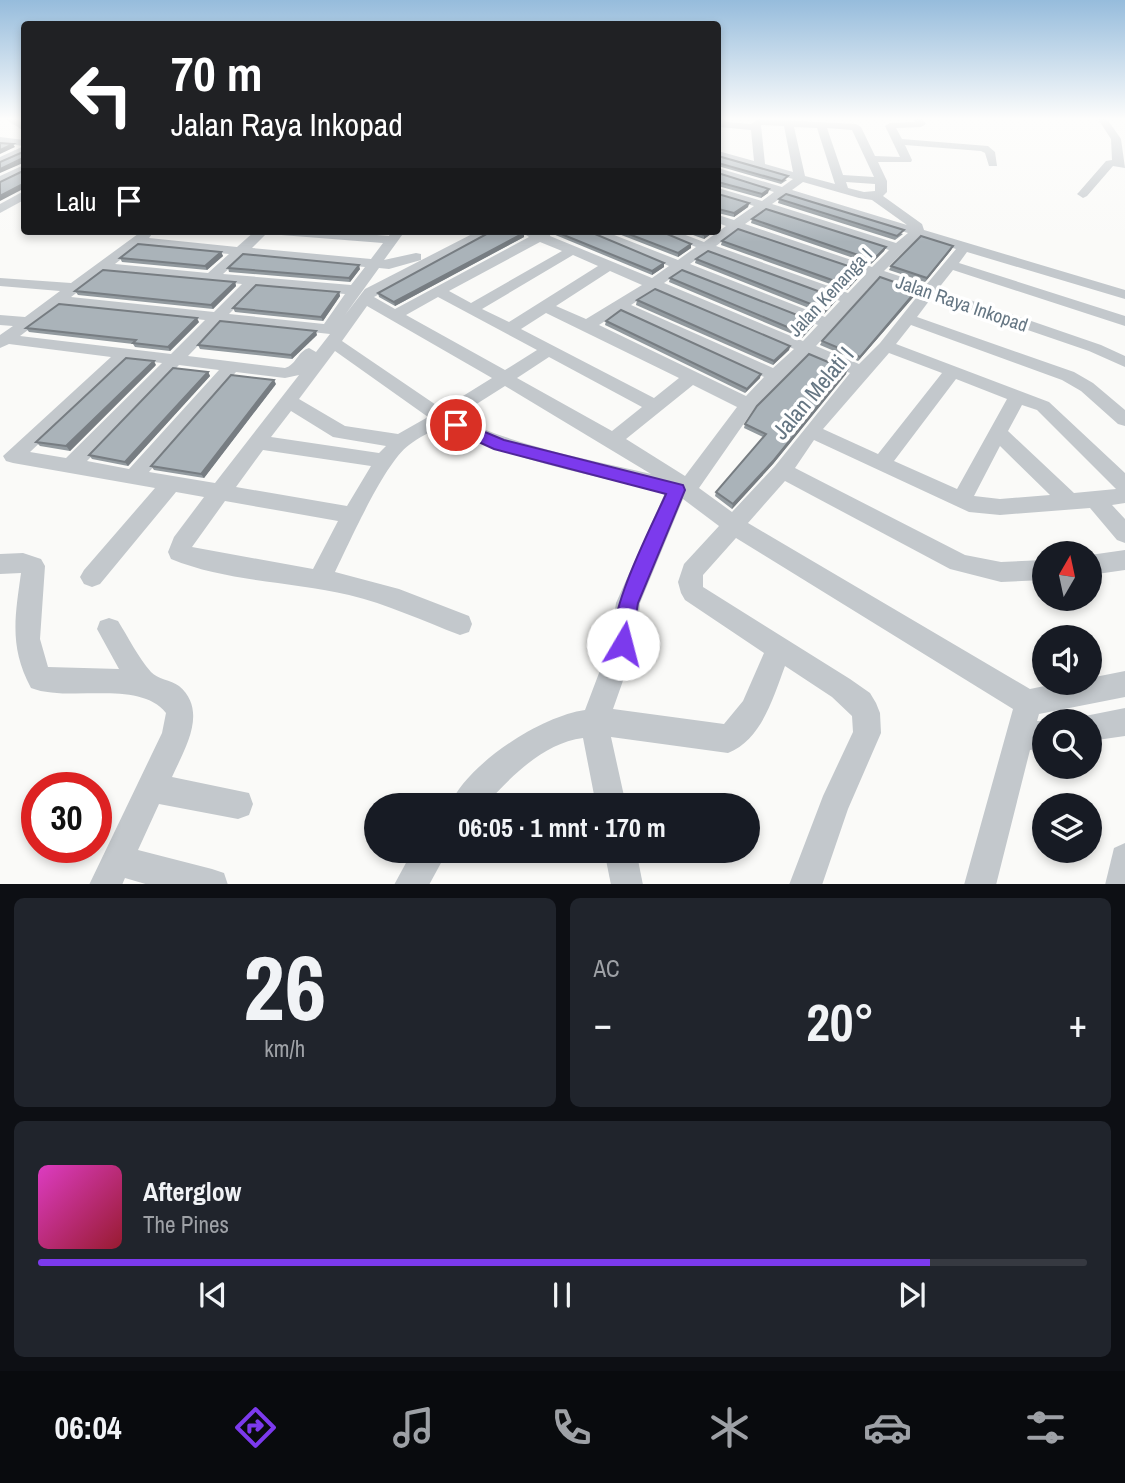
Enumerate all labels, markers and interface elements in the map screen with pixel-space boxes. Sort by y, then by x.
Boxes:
text: 70 m [171,40,263,106]
icon: left [56,49,147,140]
text: Jalan Raya Inkopad [171,103,403,146]
icon: arrive [110,182,148,220]
text: Lalu [56,184,96,219]
street label: Jalan Kenanga I [782,242,878,342]
street label: Jalan Raya Inkopad [893,268,1031,338]
street label: Jalan Melati I [765,340,861,446]
pin [426,395,486,455]
icon: arrive [437,406,475,444]
north arrow [1032,541,1102,611]
map controls [1032,541,1102,863]
position arrow [586,607,660,681]
button: sound [1032,625,1102,695]
button: search [1032,709,1102,779]
speed limit sign: 30 [21,772,112,863]
button: layers [1032,793,1102,863]
text: 06:05 · 1 mnt · 170 m [458,810,666,845]
text: 26 [243,926,326,1048]
text: AC [594,953,620,984]
text: 20° [806,987,874,1057]
text: − [594,998,612,1049]
text: + [1069,998,1087,1049]
text: km/h [264,1033,305,1064]
text: Afterglow [143,1174,241,1209]
text: The Pines [143,1209,229,1240]
icon: previous [194,1276,232,1314]
icon: pause [543,1276,581,1314]
icon: next [893,1276,931,1314]
icon: directions [231,1403,280,1452]
icon: music [389,1403,438,1452]
icon: phone [547,1403,596,1452]
icon: climate [705,1403,754,1452]
icon: car [863,1403,912,1452]
icon: filters [1021,1403,1070,1452]
text: 06:04 [55,1406,122,1449]

